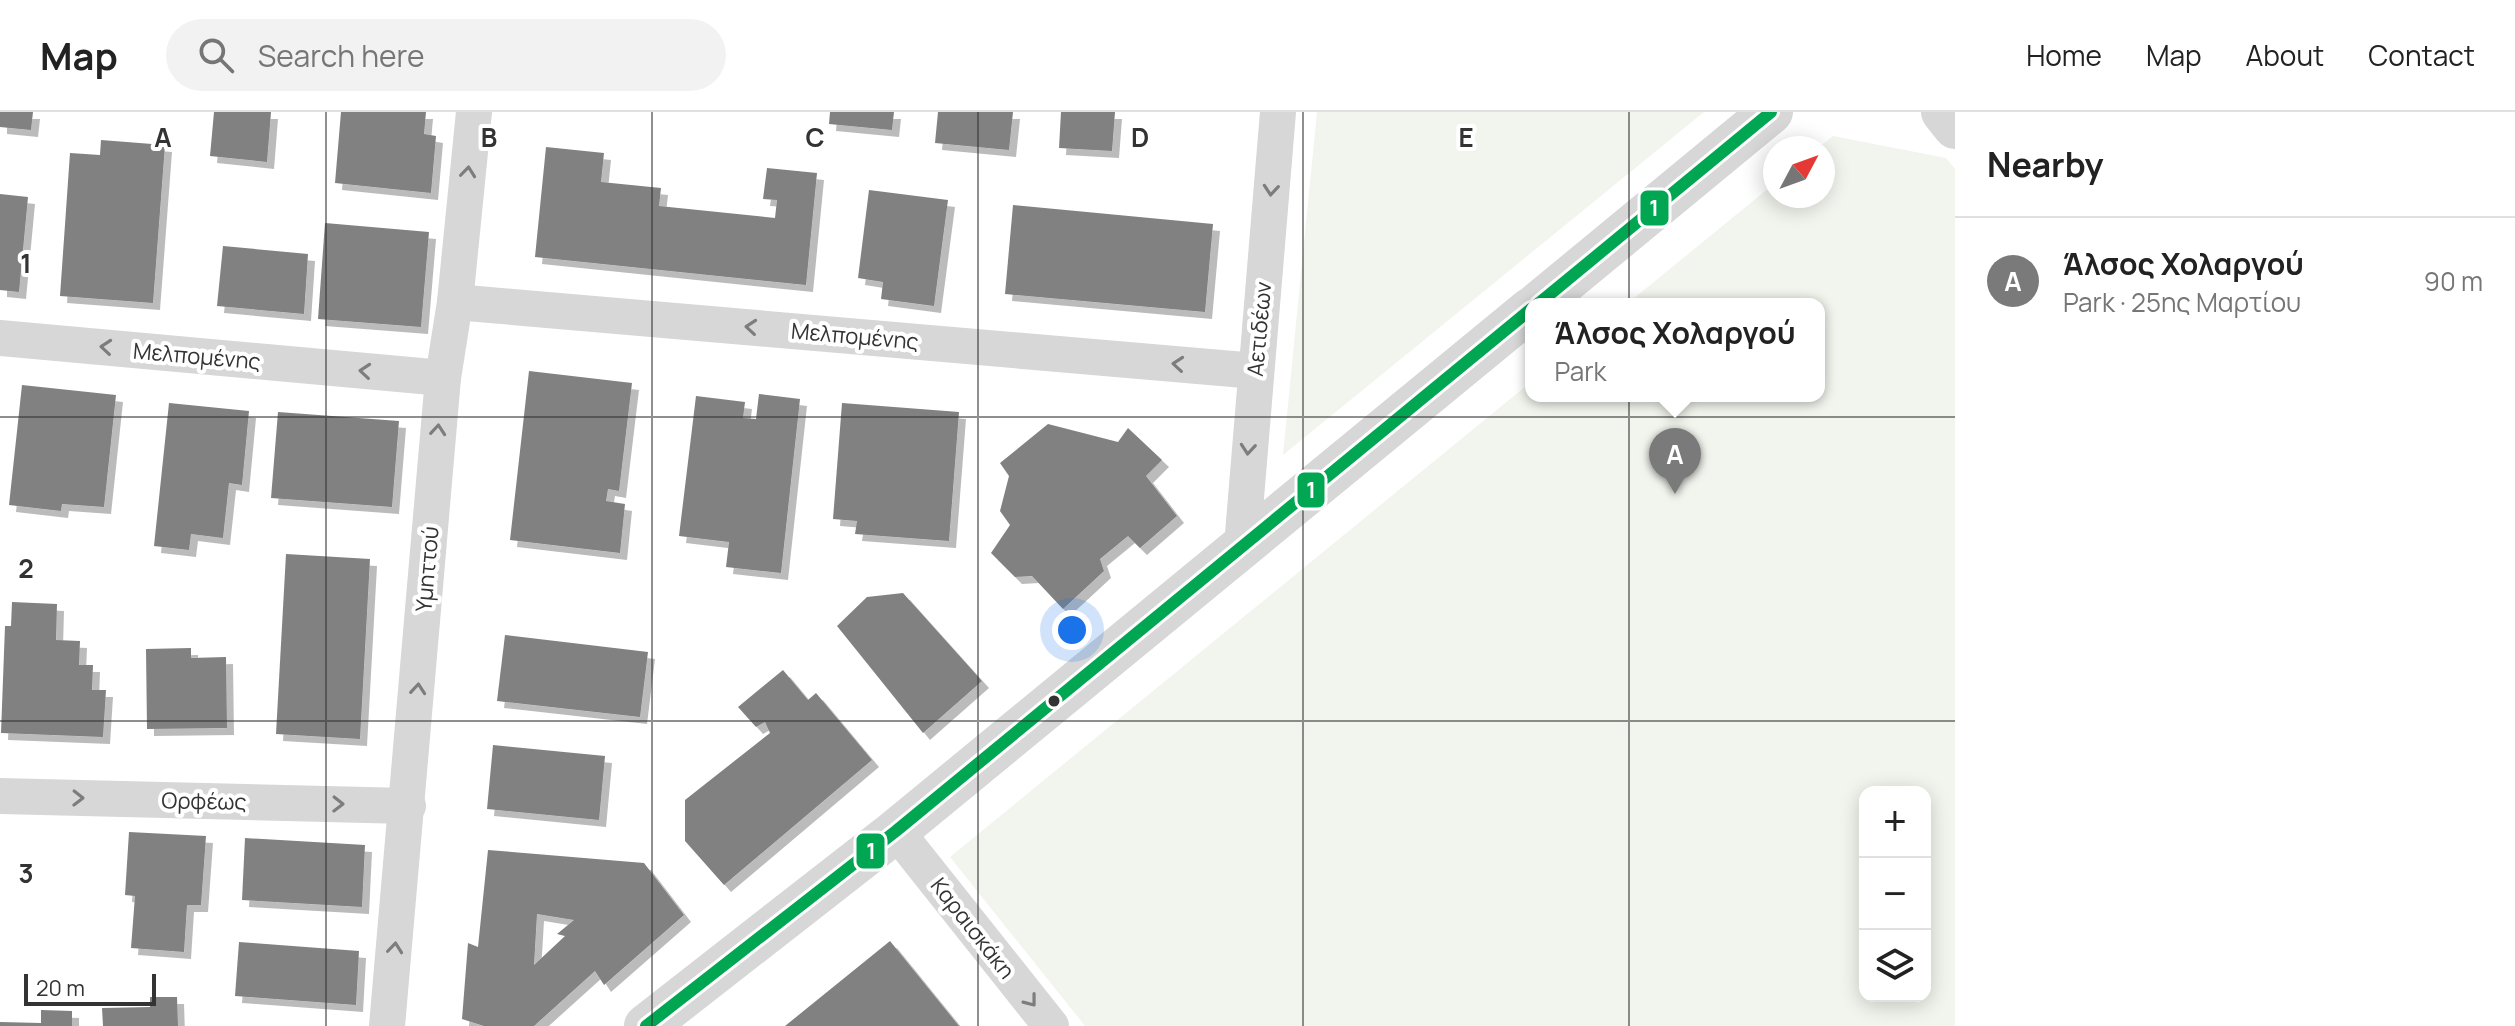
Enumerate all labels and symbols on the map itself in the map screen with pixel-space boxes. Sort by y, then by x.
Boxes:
text: A [154,119,172,155]
text: B [481,119,497,155]
text: C [805,119,825,155]
text: D [1131,119,1149,155]
text: E [1458,119,1474,155]
north arrow [1763,136,1835,208]
one-way arrow [460,165,477,178]
one-way arrow [1263,184,1280,197]
line badge: 1 [1639,189,1670,227]
text: 1 [1649,193,1659,223]
text: 1 [20,245,32,281]
street label: Αετιδέων [1240,280,1278,378]
street label: Μελπομένης [790,315,920,357]
one-way arrow [744,319,757,336]
street label: Μελπομένης [132,335,262,377]
one-way arrow [99,339,112,356]
one-way arrow [1171,356,1184,373]
one-way arrow [358,362,371,379]
one-way arrow [429,423,446,436]
pin: A [1649,428,1701,494]
one-way arrow [1240,443,1257,456]
line badge: 1 [1296,471,1326,509]
text: 1 [1306,475,1316,505]
street label: Υμηττού [408,525,446,613]
text: 2 [18,550,34,586]
your location [1052,610,1092,650]
one-way arrow [409,682,426,695]
unlabelled marker [1046,693,1062,709]
street label: Ορφέως [161,785,247,817]
one-way arrow [72,789,85,807]
one-way arrow [332,796,345,813]
line badge: 1 [855,832,886,870]
text: 1 [866,836,876,866]
text: 3 [18,855,34,891]
street label: Καραισκάκη [924,871,1022,985]
one-way arrow [386,941,403,954]
scale bar [24,970,156,1006]
one-way arrow [1022,992,1036,1007]

